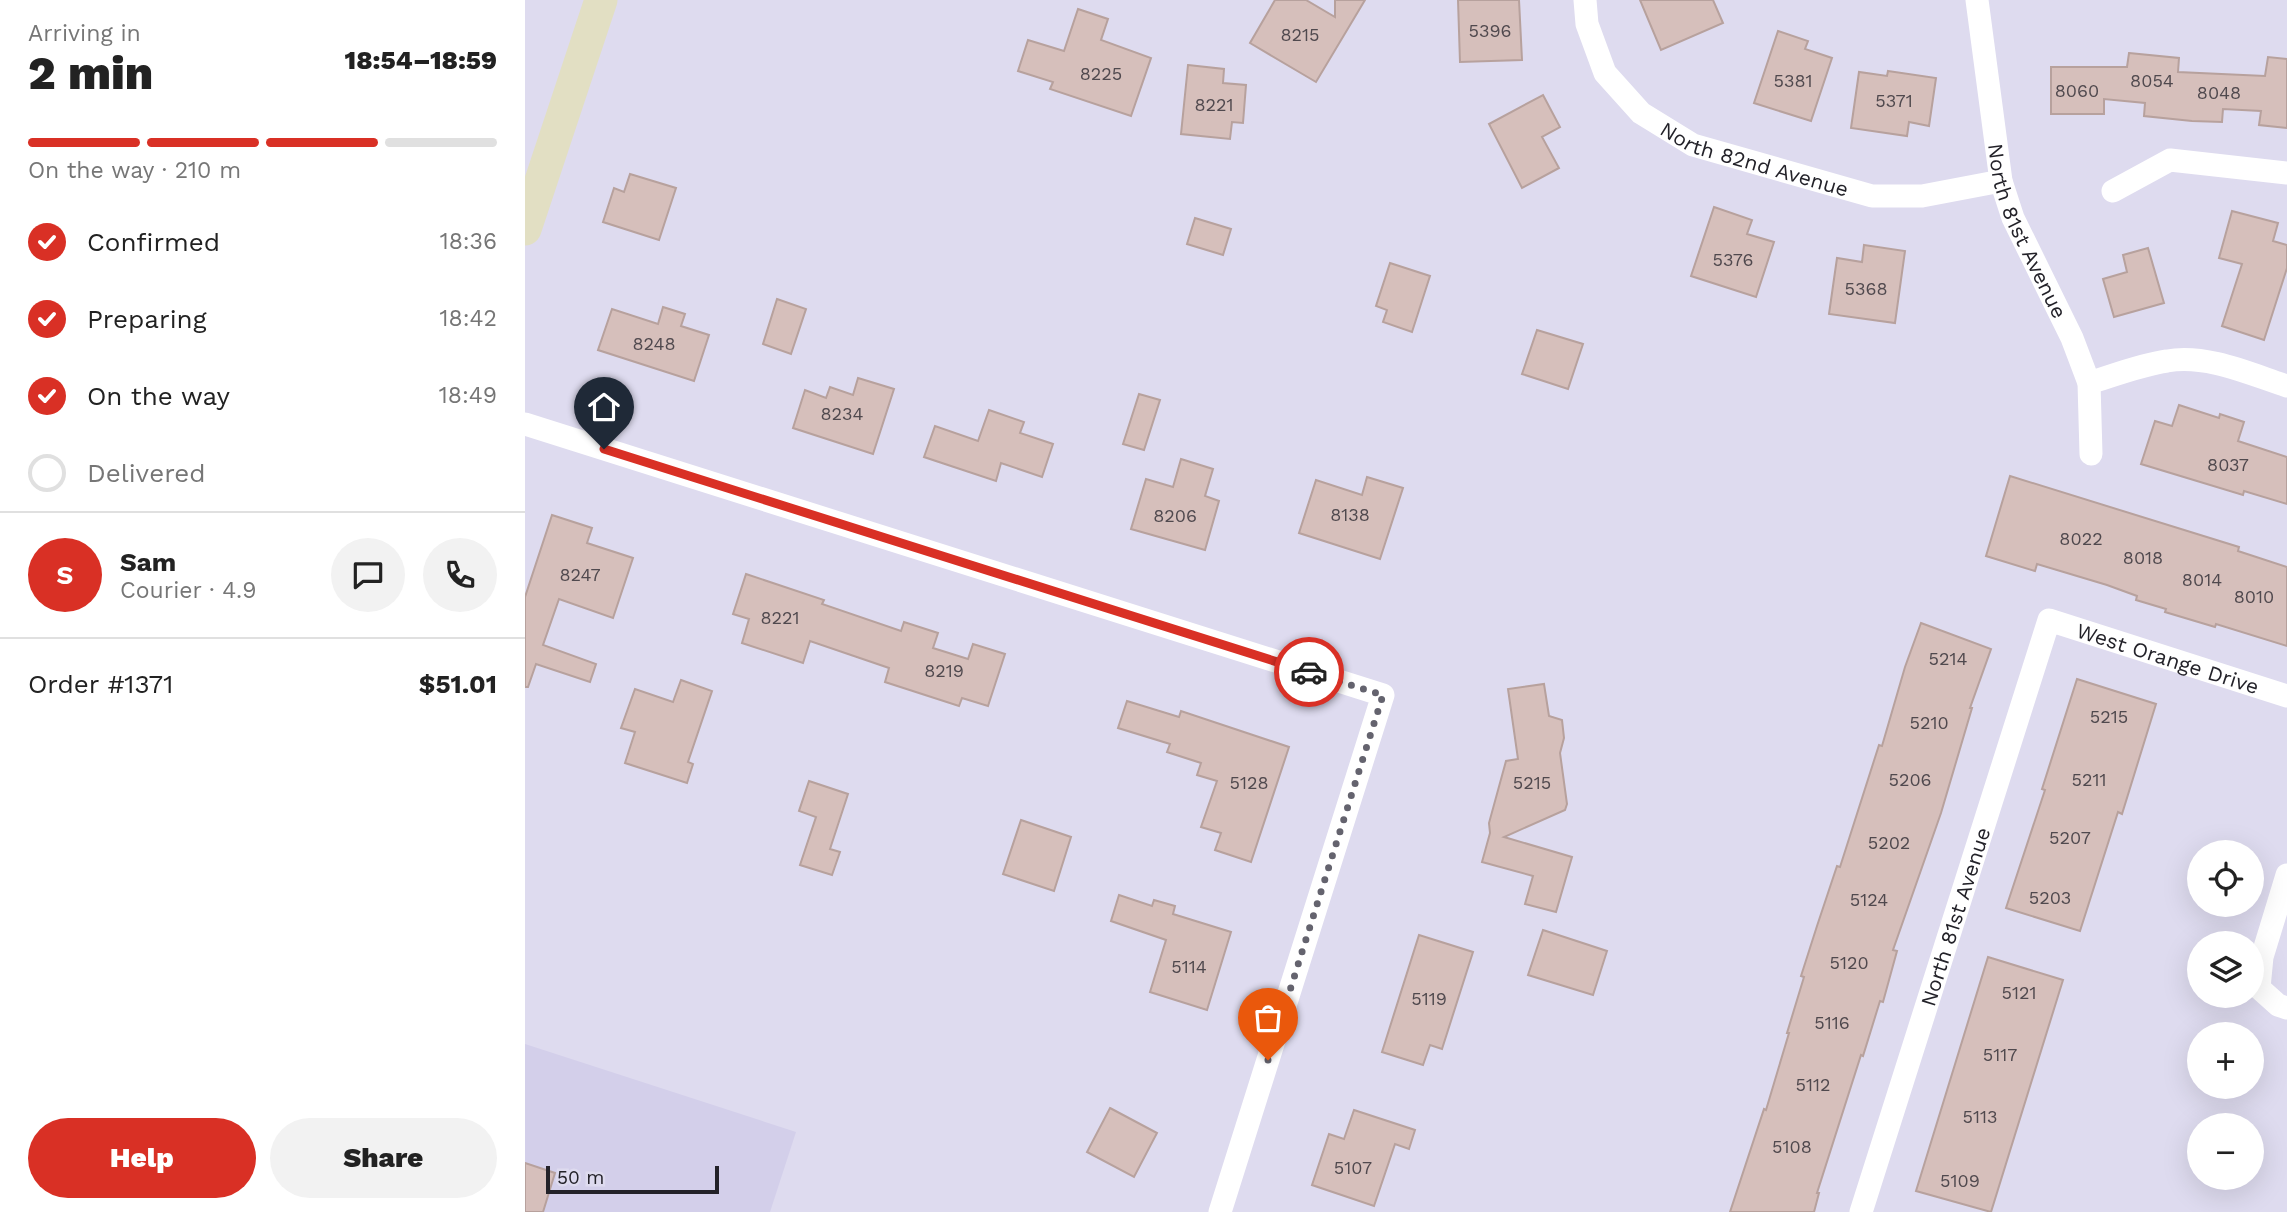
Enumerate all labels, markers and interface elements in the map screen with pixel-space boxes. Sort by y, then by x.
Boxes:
text: Arriving in [28,20,141,47]
house number: 5396 [1468,20,1512,41]
house number: 8215 [1280,24,1320,45]
text: 18:54–18:59 [345,45,497,75]
text: 2 min [28,46,153,100]
house number: 8225 [1080,63,1122,84]
house number: 5381 [1773,70,1813,91]
house number: 8054 [2130,70,2174,91]
house number: 8060 [2055,80,2099,101]
house number: 8048 [2197,82,2241,103]
house number: 5371 [1875,90,1913,111]
house number: 8221 [1194,94,1234,115]
street label: North 82nd Avenue [1656,116,1851,201]
street label: North 81st Avenue [1984,142,2073,322]
text: On the way · 210 m [28,157,241,184]
icon: check [28,223,66,261]
text: Confirmed [87,227,220,257]
text: 18:36 [440,228,497,255]
house number: 5376 [1713,249,1753,270]
house number: 5368 [1844,278,1888,299]
icon: check [28,300,66,338]
text: Preparing [87,304,207,334]
text: 18:42 [440,305,497,332]
house number: 8248 [632,333,676,354]
icon: check [28,377,66,415]
pin [574,377,634,449]
text: On the way [87,381,230,411]
text: 18:49 [439,382,497,409]
icon: home [585,388,623,426]
house number: 8234 [820,403,864,424]
house number: 8037 [2207,454,2249,475]
text: Delivered [87,458,206,488]
house number: 8138 [1330,504,1370,525]
house number: 8206 [1153,505,1197,526]
house number: 8022 [2059,528,2103,549]
button: chat [331,538,405,612]
button: phone [423,538,497,612]
text: Sam [120,547,176,577]
house number: 8018 [2123,547,2163,568]
text: S [57,560,73,590]
house number: 8247 [559,564,601,585]
house number: 8014 [2182,569,2222,590]
text: Courier · 4.9 [120,577,256,604]
house number: 8010 [2234,586,2274,607]
house number: 8221 [760,607,800,628]
street label: West Orange Drive [2074,617,2262,699]
courier [1274,637,1344,707]
house number: 5214 [1929,648,1968,669]
icon: car [1290,653,1328,691]
house number: 8219 [924,660,964,681]
text: Order #1371 [28,669,173,699]
text: $51.01 [419,669,497,699]
house number: 5215 [2090,706,2128,727]
house number: 5210 [1909,712,1949,733]
house number: 5206 [1888,769,1932,790]
house number: 5211 [2071,769,2107,790]
house number: 5128 [1229,772,1269,793]
house number: 5215 [1513,772,1551,793]
street label: North 81st Avenue [1915,824,1995,1009]
house number: 5207 [2049,827,2091,848]
house number: 5202 [1868,832,1910,853]
map controls [2187,840,2264,1190]
button: locate [2187,840,2264,917]
house number: 5203 [2029,887,2071,908]
house number: 5124 [1850,889,1888,910]
button: layers [2187,931,2264,1008]
house number: 5120 [1829,952,1869,973]
house number: 5114 [1171,956,1207,977]
house number: 5121 [2001,982,2037,1003]
pin [1238,988,1298,1060]
house number: 5119 [1411,988,1447,1009]
icon: bag [1249,999,1287,1037]
house number: 5116 [1814,1012,1850,1033]
button: + [2187,1022,2264,1099]
house number: 5117 [1983,1044,2017,1065]
house number: 5112 [1795,1074,1831,1095]
house number: 5113 [1962,1106,1998,1127]
button: − [2187,1113,2264,1190]
button: Help [28,1118,256,1198]
button: Share [270,1118,497,1198]
house number: 5108 [1772,1136,1812,1157]
house number: 5107 [1334,1157,1372,1178]
scale bar [546,1163,719,1195]
text: 50 m [557,1166,604,1189]
house number: 5109 [1940,1170,1980,1191]

